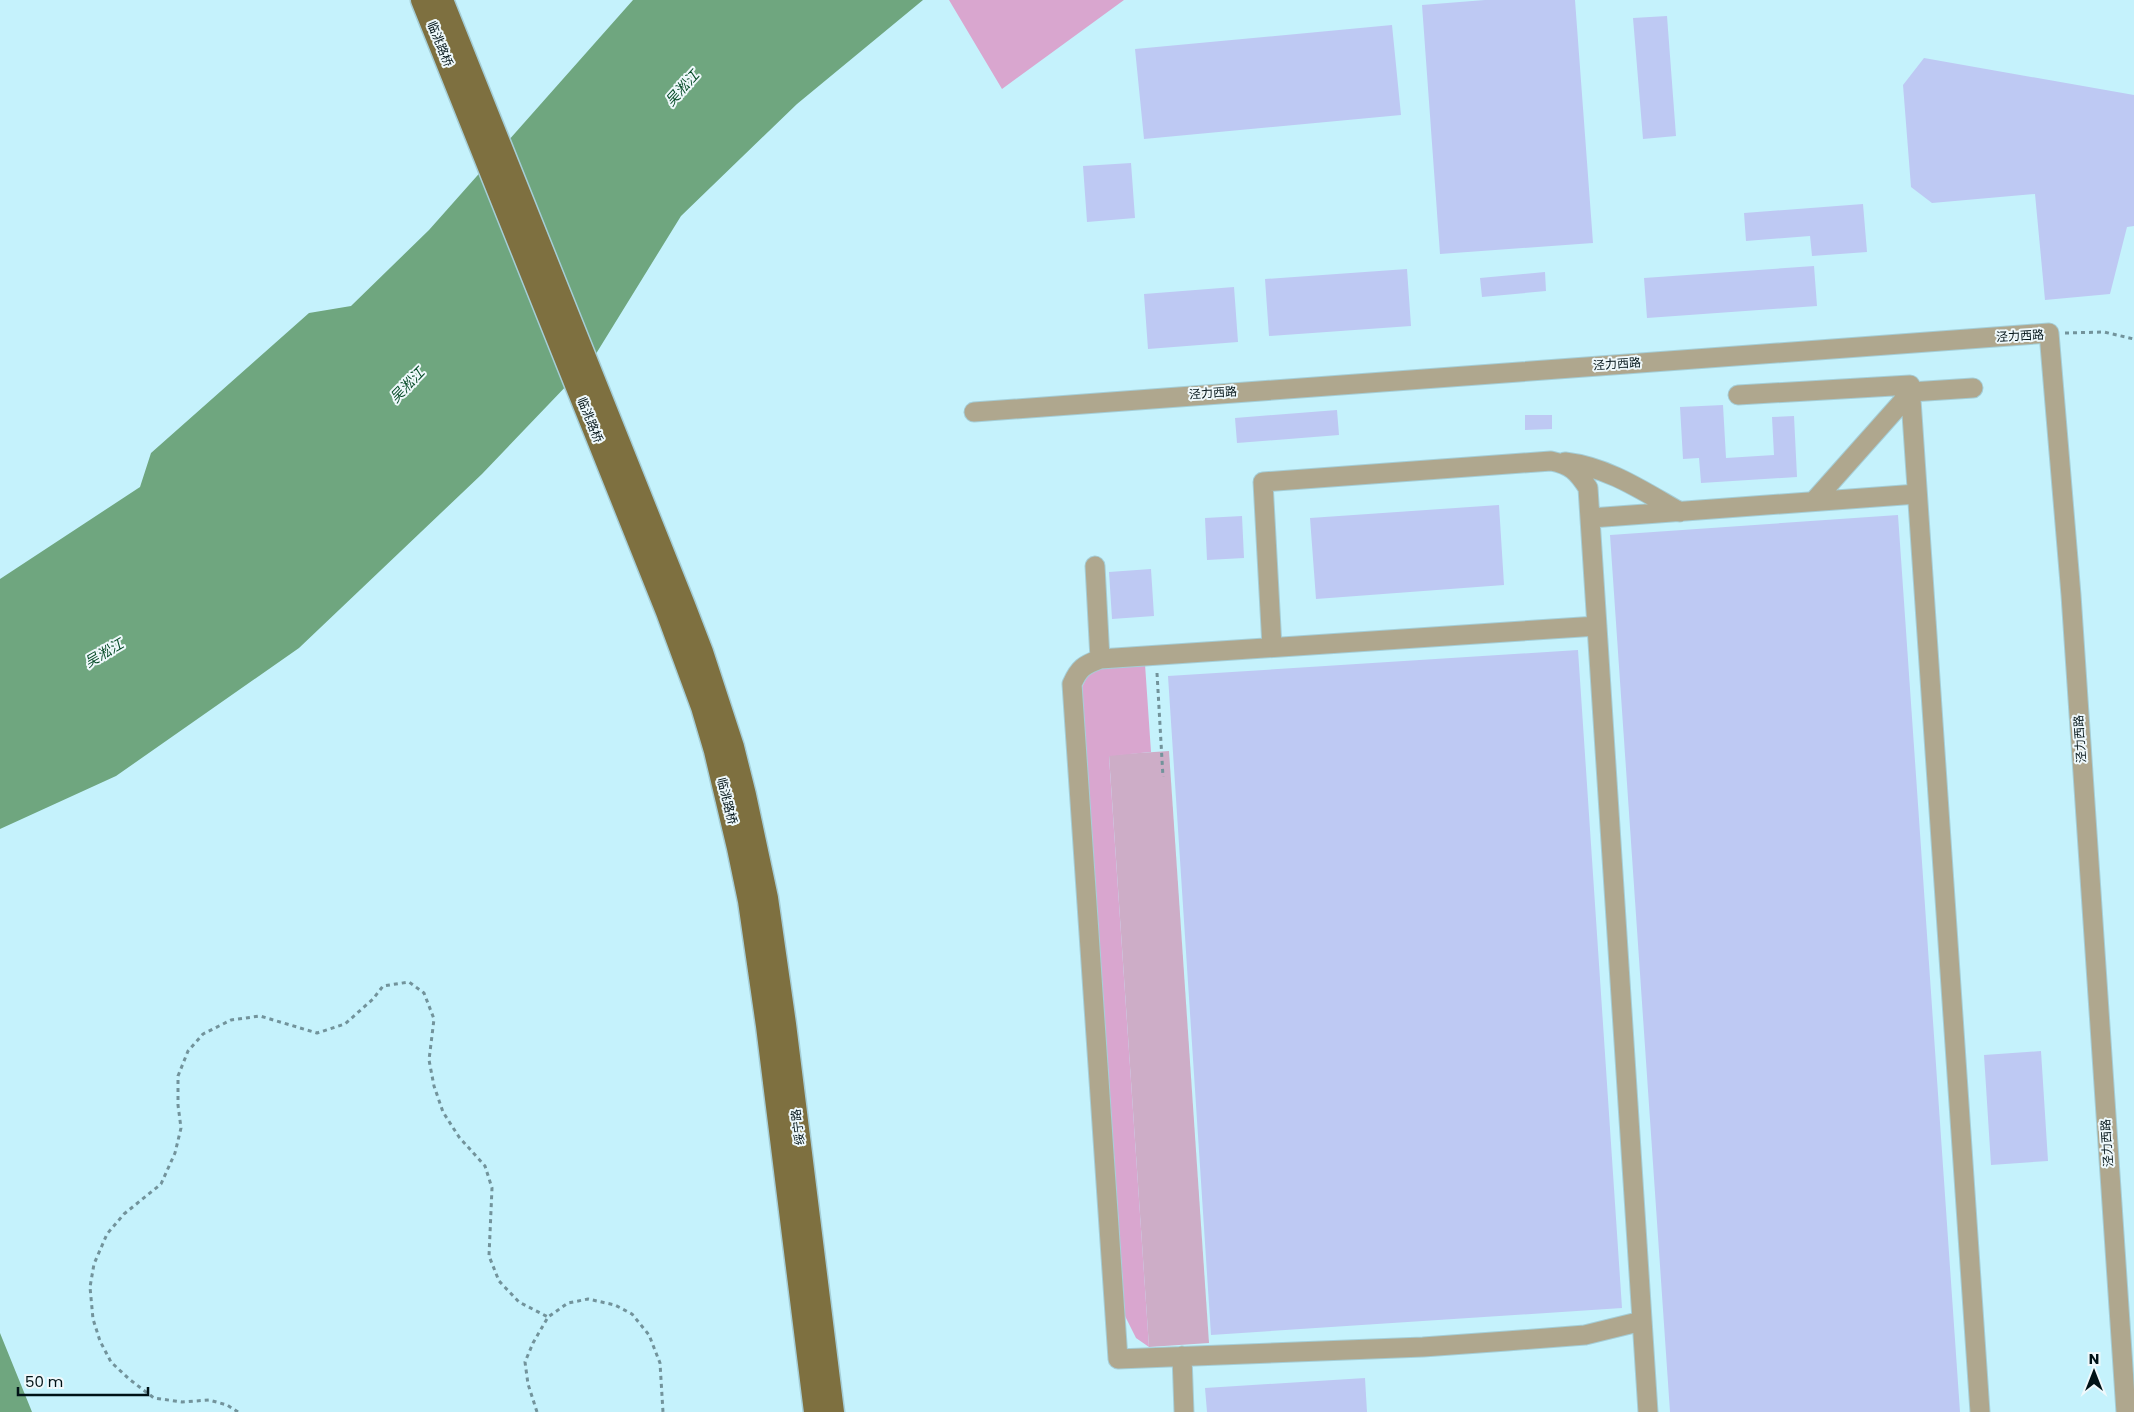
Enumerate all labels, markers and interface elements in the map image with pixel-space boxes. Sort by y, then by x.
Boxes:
street label: 临洮路桥 [424,18,457,69]
water label: 吴淞江 [661,64,705,110]
street label: 泾力西路 [1996,326,2044,345]
street label: 泾力西路 [1592,353,1642,374]
water label: 吴淞江 [385,362,430,407]
street label: 泾力西路 [1188,382,1238,403]
street label: 临洮路桥 [574,394,607,445]
water label: 吴淞江 [81,633,129,672]
street label: 泾力西路 [2069,714,2090,764]
street label: 临洮路桥 [713,776,742,826]
street label: 绥宁路 [787,1108,808,1146]
street label: 泾力西路 [2096,1118,2117,1168]
north arrow [2069,1347,2119,1397]
text: N [2089,1349,2099,1369]
scale bar [18,1364,148,1396]
text: 50 m [25,1371,63,1392]

